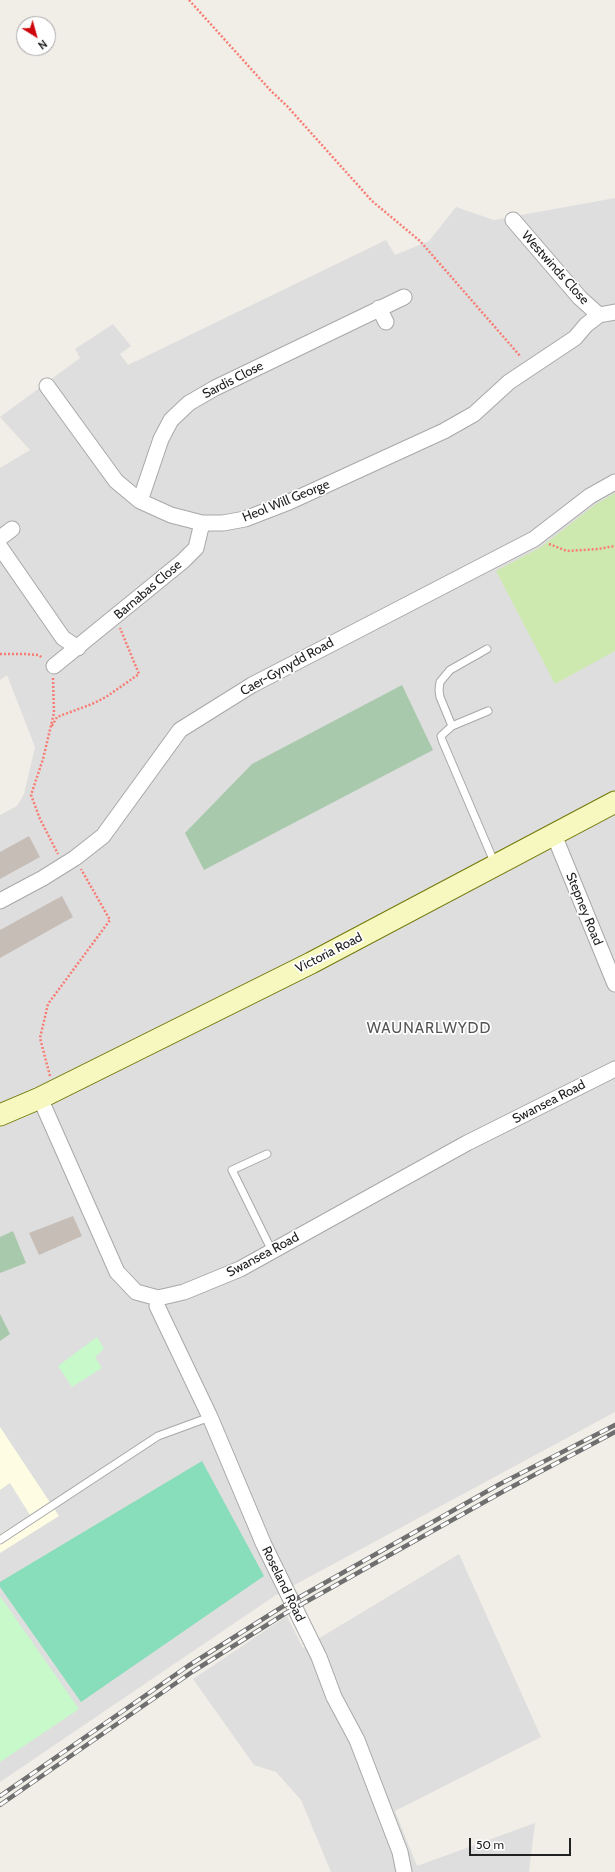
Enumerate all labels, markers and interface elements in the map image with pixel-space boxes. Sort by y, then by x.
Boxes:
north arrow [16,16,56,56]
text: N [35,37,50,53]
street label: Westwinds Close [518,228,592,308]
street label: Sardis Close [200,358,266,402]
street label: Heol Will George [240,476,332,526]
street label: Barnabas Close [111,557,185,623]
street label: Caer-Gynydd Road [238,635,336,699]
street label: Stepney Road [562,870,606,948]
street label: Victoria Road [293,930,365,976]
district label: WAUNARLWYDD [367,1020,491,1038]
street label: Swansea Road [510,1077,588,1127]
street label: Swansea Road [224,1229,302,1281]
street label: Roseland Road [258,1544,308,1624]
scale bar [471,1830,573,1856]
text: 50 m [476,1837,504,1852]

